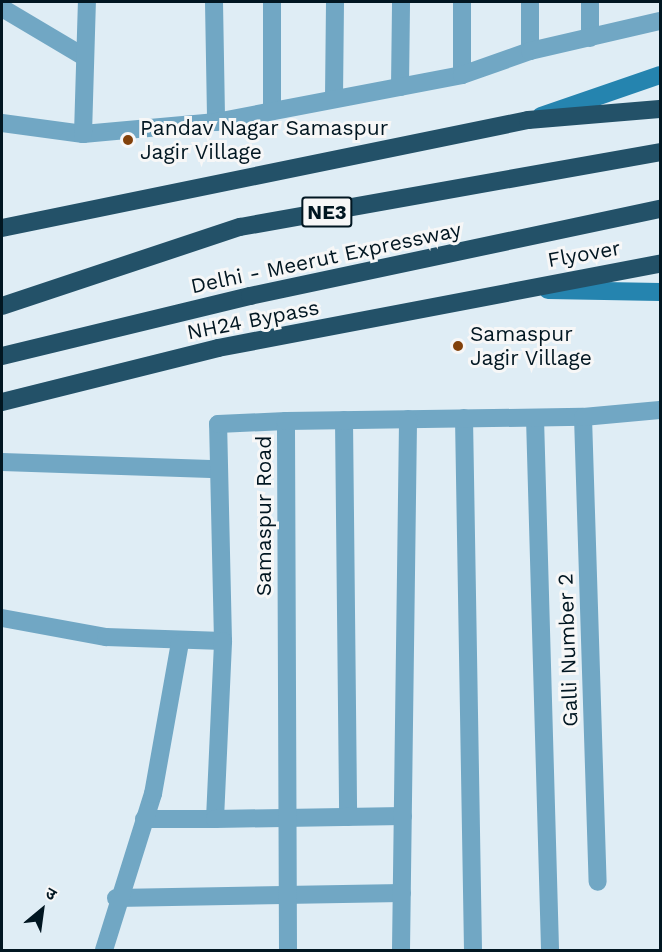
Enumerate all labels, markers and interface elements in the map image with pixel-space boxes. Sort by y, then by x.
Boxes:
place label: Pandav Nagar Samaspur Jagir Village [140,115,389,165]
marker: Pandav Nagar Samaspur Jagir Village [121,133,135,147]
road number: NE3 [300,195,354,229]
street label: Delhi - Meerut Expressway [188,217,464,299]
street label: Flyover [545,235,623,273]
street label: NH24 Bypass [185,295,321,345]
place label: Samaspur Jagir Village [470,321,593,371]
marker: Samaspur Jagir Village [451,339,465,353]
street label: Samaspur Road [251,435,277,597]
street label: Galli Number 2 [553,573,583,727]
north arrow [12,880,72,940]
text: उ [42,883,60,904]

